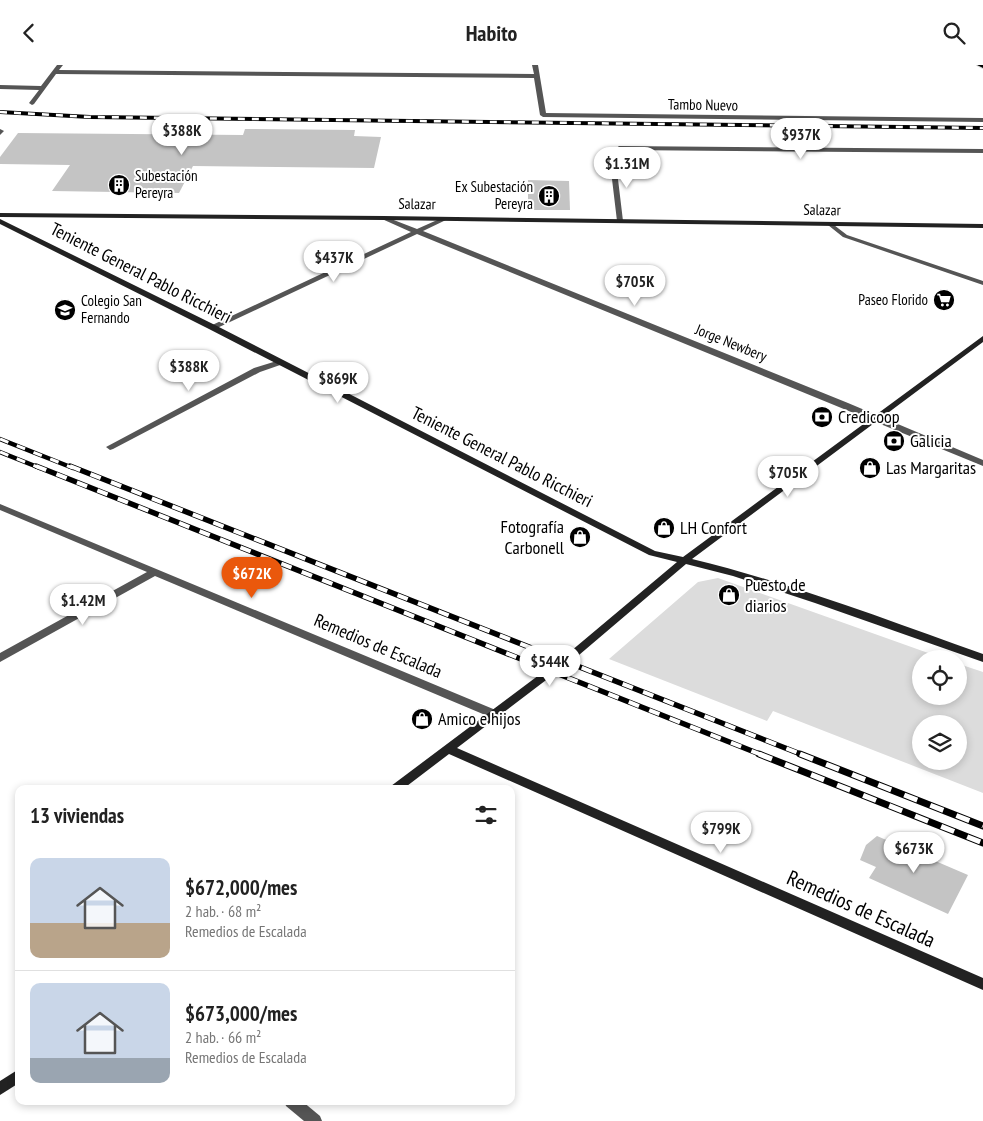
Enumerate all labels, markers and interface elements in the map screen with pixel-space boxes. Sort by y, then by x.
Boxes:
icon: back [15,19,43,47]
text: Habito [466,19,517,47]
icon: search [940,19,968,47]
street label: Tambo Nuevo [668,94,738,115]
pin: $388K [147,113,217,156]
pin: $937K [766,117,836,160]
text: $388K [163,120,201,140]
text: $937K [782,124,820,144]
pin: $1.31M [586,147,668,189]
text: $1.31M [605,153,649,173]
place label: Subestación Pereyra [135,166,198,202]
building icon: Subestación Pereyra [107,173,131,197]
place label: Ex Subestación Pereyra [455,177,533,213]
building icon: Ex Subestación Pereyra [537,184,561,208]
street label: Salazar [398,194,437,213]
street label: Salazar [803,200,842,219]
street label: Teniente General Pablo Ricchieri [47,217,236,328]
pin: $437K [299,241,369,283]
text: $437K [315,247,353,267]
pin: $705K [600,265,670,307]
text: $705K [616,271,654,291]
supermarket icon: Paseo Florido [932,288,956,312]
place label: Paseo Florido [858,290,928,309]
place label: Colegio San Fernando [81,291,142,327]
school or university icon: Colegio San Fernando [53,298,77,322]
street label: Jorge Newbery [692,319,770,366]
pin: $388K [154,349,224,392]
text: $388K [170,356,208,376]
pin: $869K [303,361,373,404]
text: $869K [319,368,357,388]
street label: Teniente General Pablo Ricchieri [408,401,597,512]
bank icon: Credicoop [810,405,834,429]
place label: Credicoop [838,405,900,428]
bank icon: Galicia [882,429,906,453]
place label: Galicia [910,429,952,452]
pin: $705K [753,455,823,498]
shop icon: Las Margaritas [858,456,882,480]
place label: Las Margaritas [886,456,976,479]
text: $705K [769,462,807,482]
place label: Fotografía Carbonell [501,515,565,559]
shop icon: LH Confort [652,516,676,540]
place label: LH Confort [680,516,747,539]
shop icon: Fotografía Carbonell [568,525,592,549]
pin: $672K [217,557,287,599]
text: $672K [233,563,271,583]
place label: Puesto de diarios [745,573,806,617]
pin: $1.42M [42,583,124,626]
shop icon: Puesto de diarios [717,583,741,607]
text: $1.42M [61,590,105,610]
street label: Remedios de Escalada [311,608,446,683]
pin: $544K [515,645,585,687]
map controls [912,650,967,770]
button: locate [912,650,967,705]
text: $544K [531,651,569,671]
shop icon: Amico e hijos [410,707,434,731]
place label: Amico e hijos [438,707,521,730]
button: layers [912,715,967,770]
icon: filters [472,801,500,829]
text: 13 viviendas [30,802,124,829]
pin: $799K [686,811,756,854]
text: $799K [702,818,740,838]
pin: $673K [879,831,949,874]
text: $673K [895,838,933,858]
street label: Remedios de Escalada [783,864,940,953]
text: $672,000/mes [185,874,297,901]
icon: home [70,878,130,938]
text: 2 hab. · 68 m² [185,901,261,921]
text: Remedios de Escalada [185,921,307,941]
text: $673,000/mes [185,1000,297,1027]
icon: home [70,1003,130,1063]
text: 2 hab. · 66 m² [185,1027,261,1047]
text: Remedios de Escalada [185,1047,307,1067]

